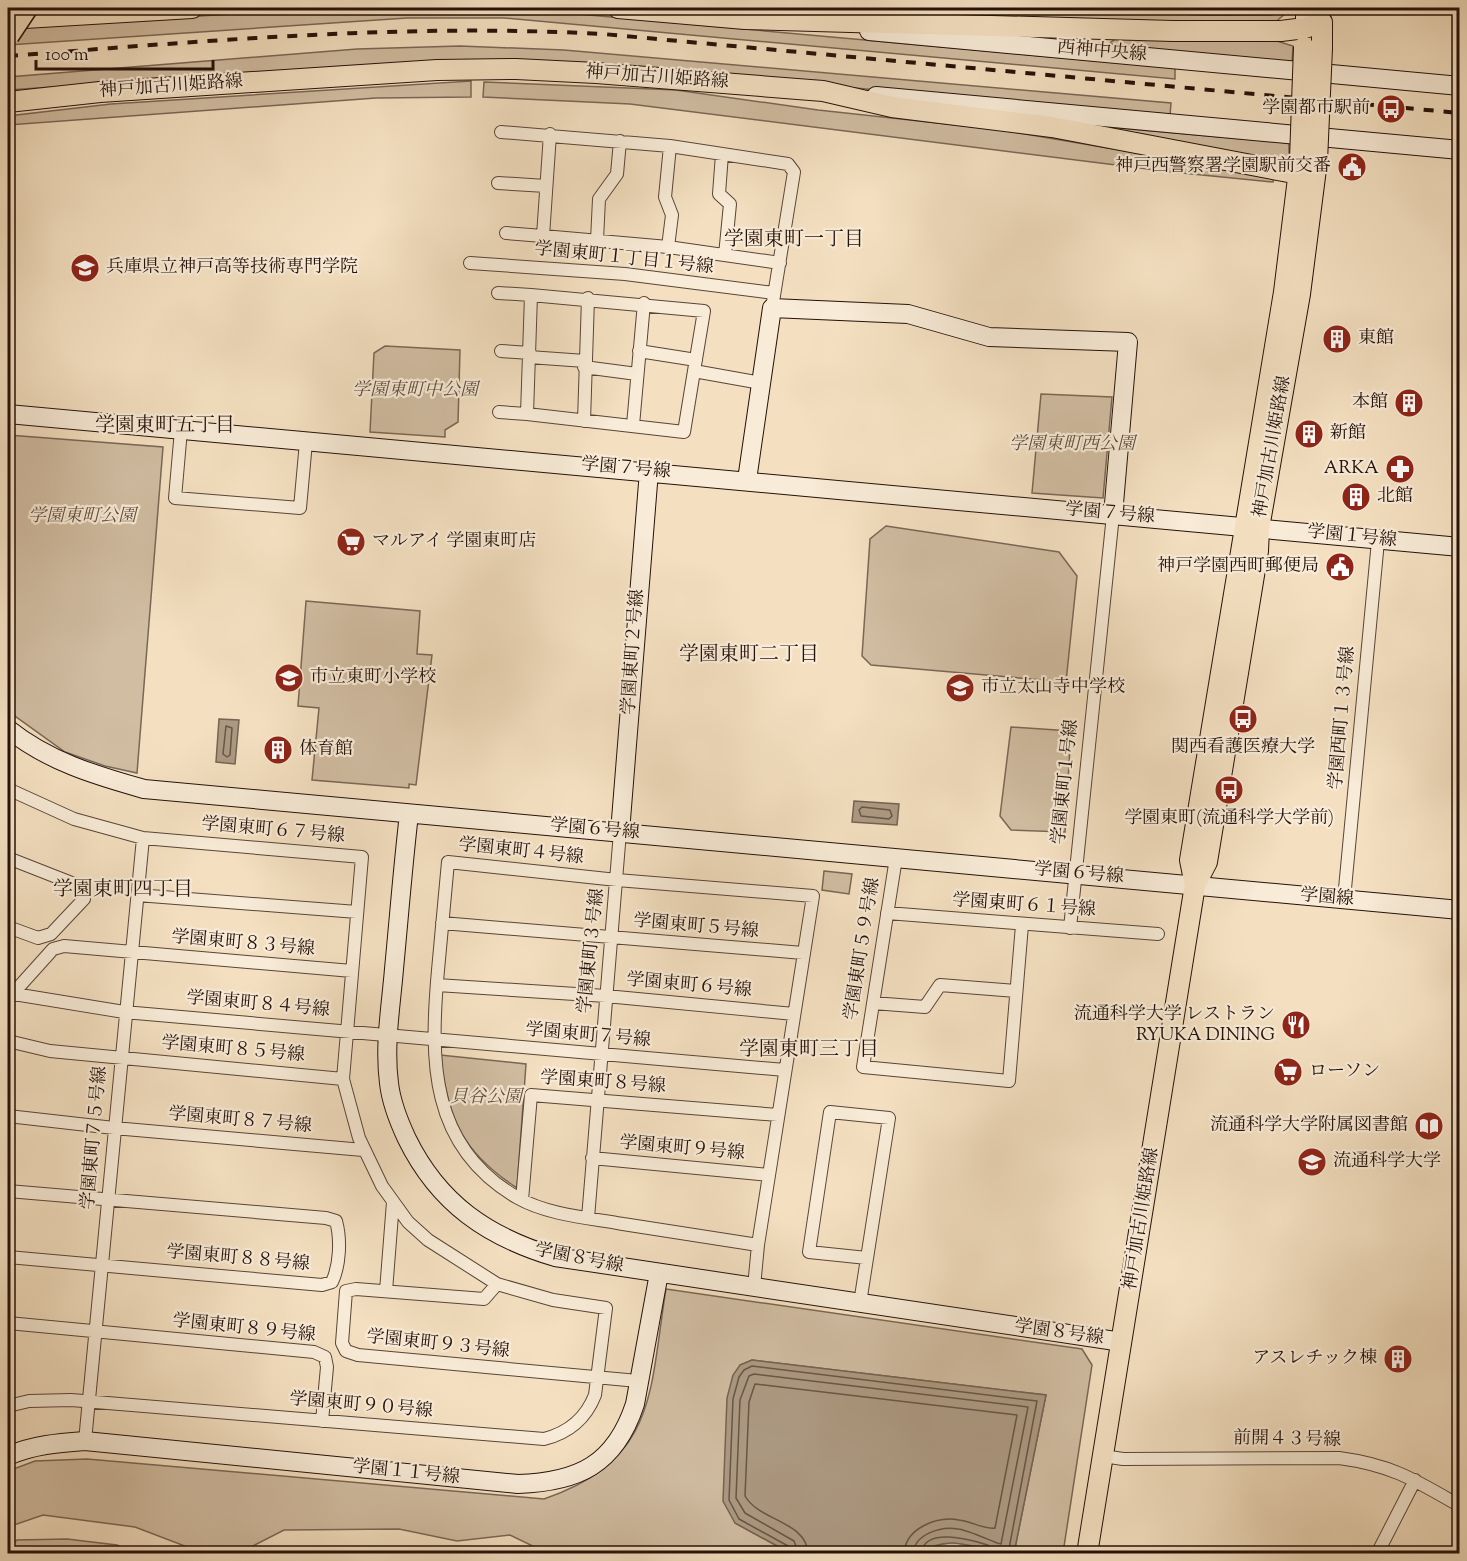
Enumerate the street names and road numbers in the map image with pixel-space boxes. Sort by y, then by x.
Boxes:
street label: 西神中央線 [1056,35,1148,69]
street label: 神戸加古川姫路線 [584,60,730,96]
street label: 神戸加古川姫路線 [98,69,244,105]
street label: 学園東町１丁目１号線 [533,237,715,281]
street label: 神戸加古川姫路線 [1248,374,1298,520]
street label: 学園７号線 [580,452,672,486]
street label: 学園７号線 [1064,497,1156,531]
street label: 学園１号線 [1306,519,1398,555]
street label: 学園東町２号線 [617,588,651,716]
street label: 学園西町１３号線 [1324,645,1362,791]
street label: 学園東町１号線 [1046,718,1086,846]
street label: 学園東町６７号線 [200,812,346,850]
street label: 学園６号線 [549,813,641,847]
street label: 学園東町４号線 [457,832,585,872]
street label: 学園６号線 [1033,857,1125,891]
street label: 学園東町５９号線 [839,876,887,1022]
street label: 学園線 [1299,883,1355,913]
street label: 学園東町３号線 [572,887,612,1015]
street label: 学園東町６１号線 [951,888,1097,924]
street label: 学園東町５号線 [632,909,760,945]
street label: 学園東町８３号線 [170,925,316,963]
street label: 学園東町６号線 [625,968,753,1004]
street label: 学園東町８４号線 [185,986,331,1024]
street label: 学園東町７号線 [524,1018,652,1054]
street label: 学園東町８５号線 [160,1031,306,1069]
street label: 学園東町７５号線 [76,1065,114,1211]
street label: 学園東町８号線 [539,1066,667,1100]
street label: 学園東町８７号線 [167,1102,313,1140]
street label: 学園東町９号線 [618,1131,746,1167]
street label: 神戸加古川姫路線 [1118,1146,1166,1292]
street label: 学園８号線 [532,1238,626,1280]
street label: 学園東町８８号線 [165,1240,311,1278]
street label: 学園東町８９号線 [171,1309,317,1349]
street label: 学園８号線 [1013,1314,1105,1352]
street label: 学園東町９３号線 [365,1325,511,1365]
street label: 学園東町９０号線 [288,1387,434,1425]
street label: 前開４３号線 [1233,1426,1341,1454]
street label: 学園１１号線 [351,1454,461,1492]

